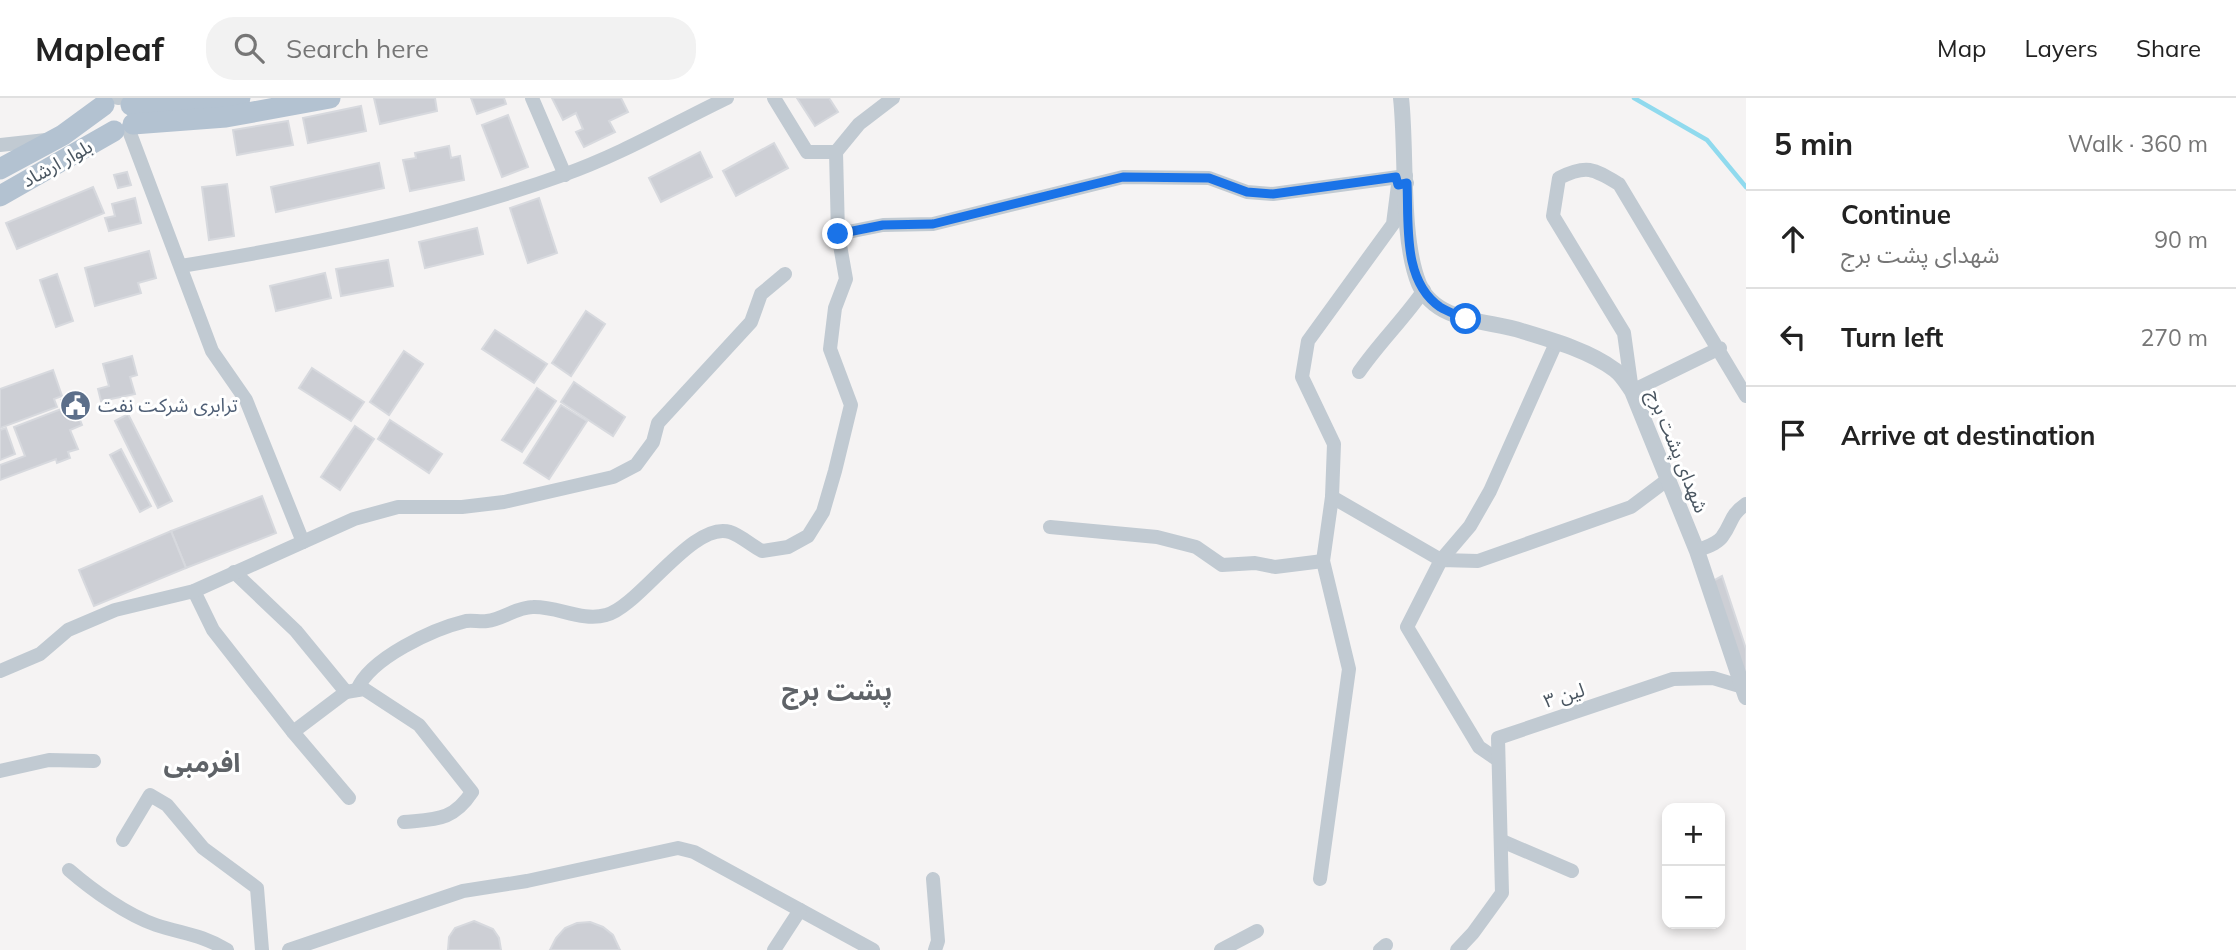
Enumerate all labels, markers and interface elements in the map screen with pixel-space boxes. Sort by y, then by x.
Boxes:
search box [206,17,696,80]
text: Mapleaf [35,28,164,69]
icon: search [230,29,268,67]
text: Search here [286,32,429,65]
text: Map [1937,33,1986,63]
text: Layers [2024,33,2098,63]
text: Share [2136,33,2201,63]
text: 5 min [1774,125,1853,163]
text: Walk · 360 m [2068,129,2208,158]
street label: بلوار ارشاد [18,134,96,192]
text: Continue [1841,198,1951,231]
route end [822,218,853,249]
icon: ahead [1774,220,1812,258]
text: 90 m [2154,225,2208,254]
text: شهدای پشت برج [1841,240,1999,269]
route start [1450,303,1481,334]
icon: left [1774,318,1812,356]
text: Turn left [1841,321,1943,354]
text: 270 m [2140,323,2208,352]
street label: شهدای پشت برج [1641,386,1714,517]
public building icon: ترابری شرکت نفت [58,388,92,422]
place label: ترابری شرکت نفت [98,393,238,417]
icon: arrive [1774,416,1812,454]
text: Arrive at destination [1841,419,2096,452]
district label: پشت برج [782,674,892,710]
street label: لین ۳ [1540,677,1588,713]
district label: افرمبی [164,746,240,779]
map controls [1662,803,1725,929]
button: + [1662,803,1725,866]
button: − [1662,866,1725,929]

